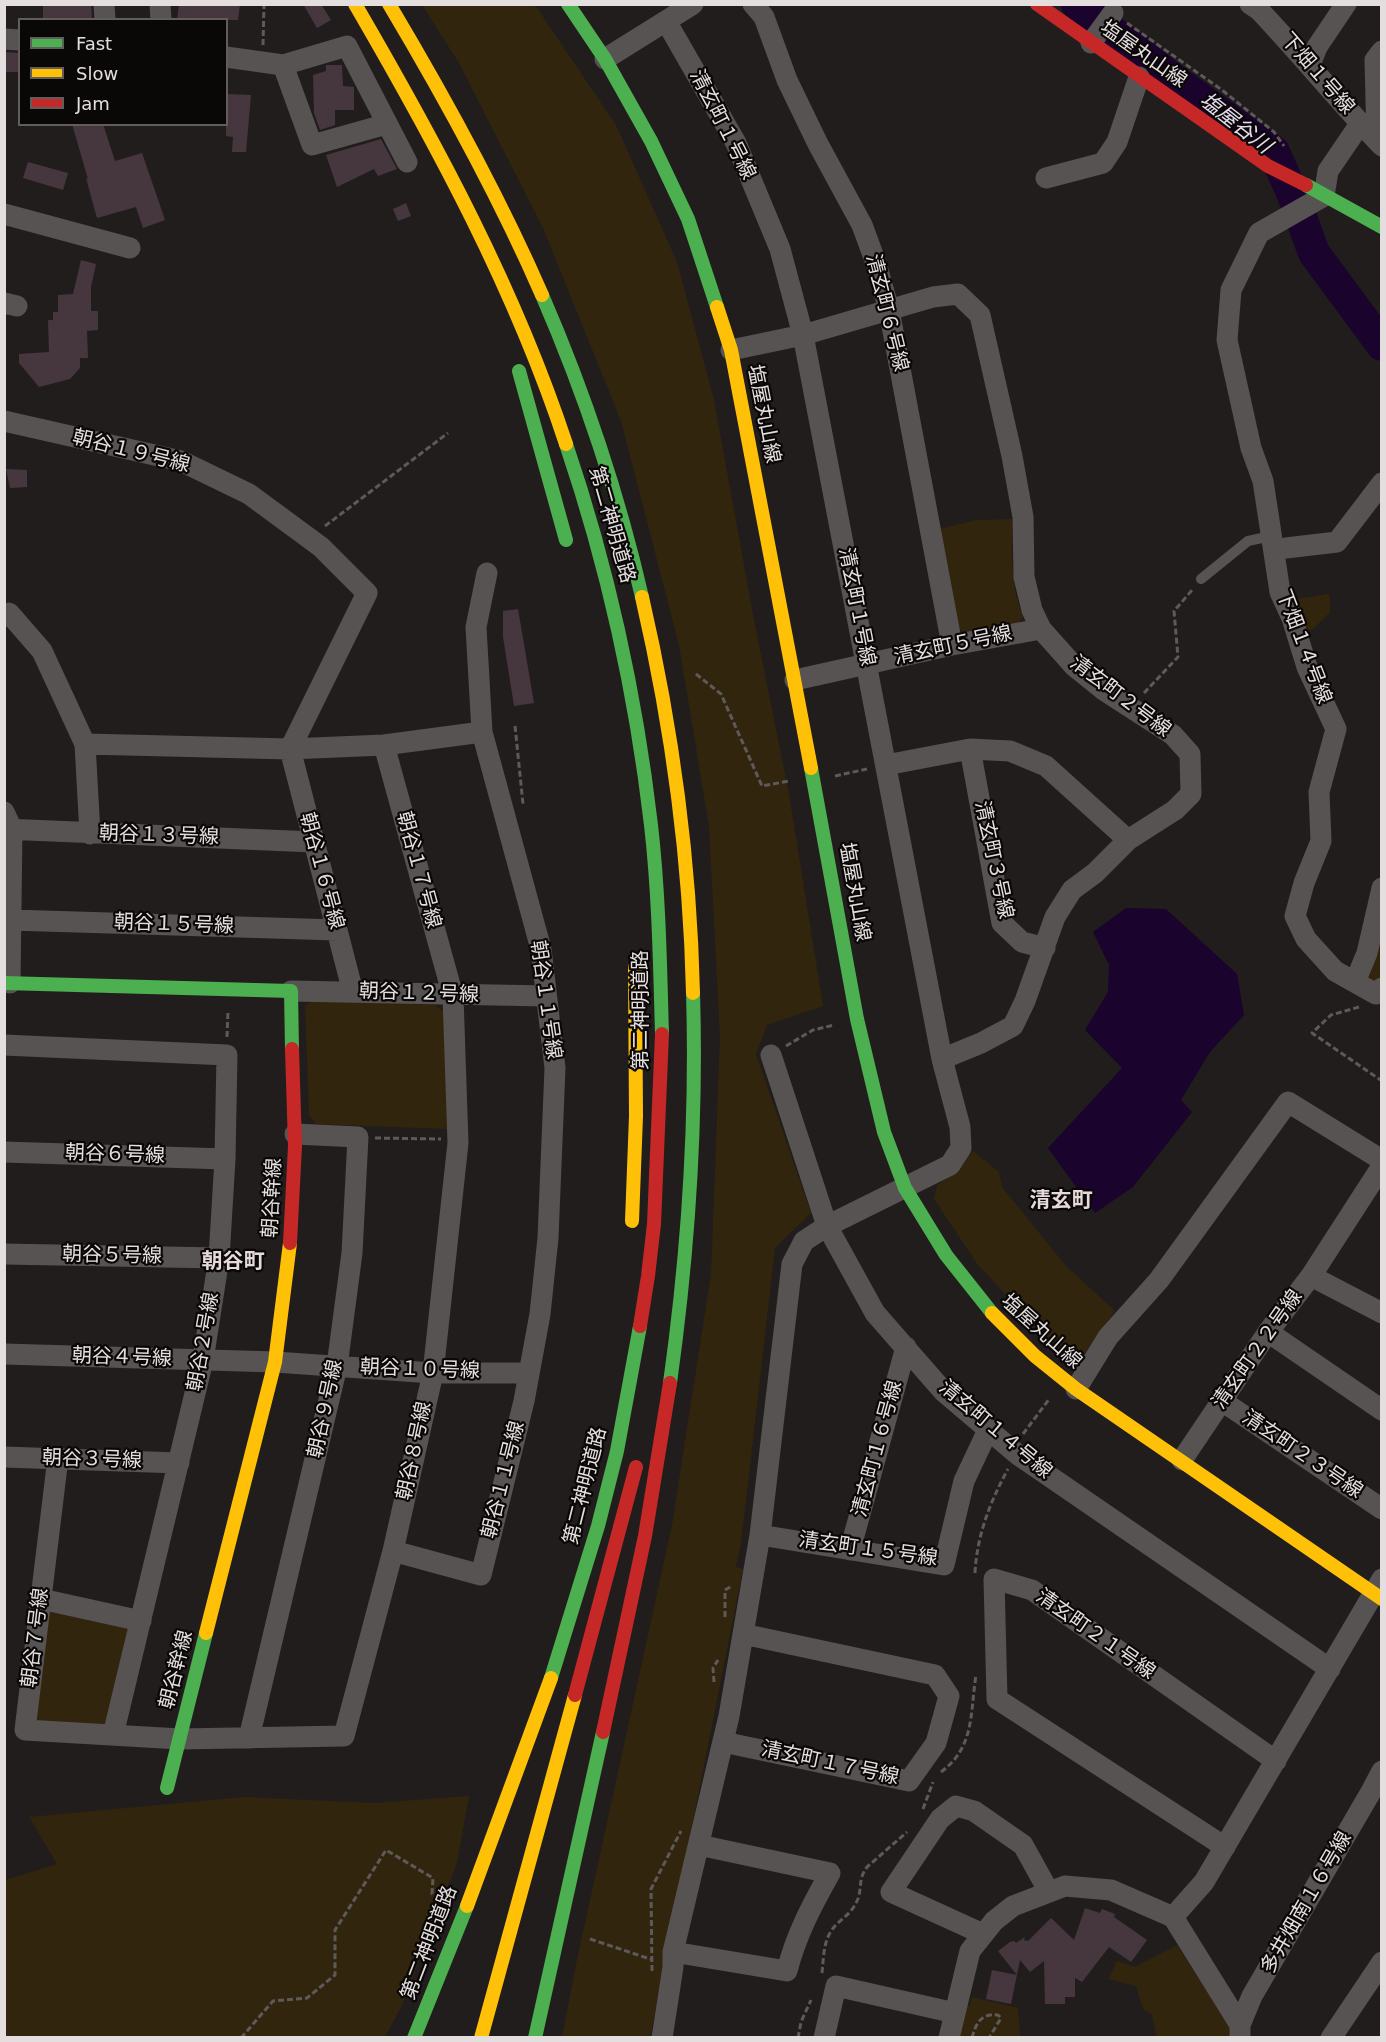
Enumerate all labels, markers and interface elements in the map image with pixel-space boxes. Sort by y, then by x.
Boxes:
street label: 塩屋丸山線 [1095,16,1191,94]
legend [18,18,228,126]
street label: 下畑１号線 [1275,28,1359,120]
text: Fast [76,33,112,54]
text: Slow [76,63,118,84]
street label: 清玄町１号線 [684,66,760,184]
water label: 塩屋谷川 [1194,88,1276,160]
text: Jam [76,93,110,114]
street label: 清玄町６号線 [860,252,912,374]
street label: 塩屋丸山線 [742,363,784,465]
street label: 朝谷１９号線 [70,426,192,478]
street label: 第二神明道路 [583,464,639,586]
street label: 清玄町１号線 [833,546,879,668]
street label: 下畑１４号線 [1270,587,1336,707]
street label: 清玄町５号線 [892,622,1014,670]
street label: 清玄町２号線 [1065,651,1175,743]
street label: 清玄町３号線 [969,799,1017,921]
street label: 朝谷１７号線 [391,809,445,931]
street label: 朝谷１６号線 [294,810,348,932]
street label: 朝谷１３号線 [99,822,219,850]
street label: 塩屋丸山線 [833,841,875,943]
street label: 朝谷１５号線 [114,911,234,939]
street label: 朝谷１１号線 [525,939,565,1061]
street label: 第二神明道路 [630,950,654,1070]
street label: 朝谷１２号線 [359,980,479,1008]
street label: 朝谷６号線 [65,1141,165,1169]
street label: 朝谷幹線 [259,1157,287,1239]
district label: 清玄町 [1030,1189,1092,1215]
street label: 朝谷５号線 [62,1243,162,1269]
district label: 朝谷町 [202,1250,264,1276]
street label: 清玄町２２号線 [1208,1286,1308,1414]
street label: 塩屋丸山線 [996,1290,1086,1374]
street label: 朝谷２号線 [183,1291,225,1393]
street label: 朝谷４号線 [72,1344,172,1372]
street label: 朝谷１０号線 [360,1356,480,1384]
street label: 朝谷９号線 [304,1358,348,1460]
street label: 清玄町１４号線 [934,1376,1056,1484]
street label: 清玄町１６号線 [848,1378,908,1520]
street label: 朝谷８号線 [393,1400,437,1502]
street label: 清玄町２３号線 [1237,1406,1367,1504]
street label: 朝谷１１号線 [478,1419,530,1541]
street label: 第二神明道路 [560,1425,612,1547]
street label: 朝谷３号線 [42,1446,142,1474]
street label: 清玄町１５号線 [797,1528,939,1572]
street label: 清玄町２１号線 [1031,1585,1159,1685]
street label: 朝谷７号線 [18,1587,54,1689]
street label: 朝谷幹線 [156,1628,198,1712]
street label: 清玄町１７号線 [759,1738,901,1790]
street label: 多井畑南１６号線 [1257,1828,1357,1978]
street label: 第二神明道路 [397,1883,463,2003]

